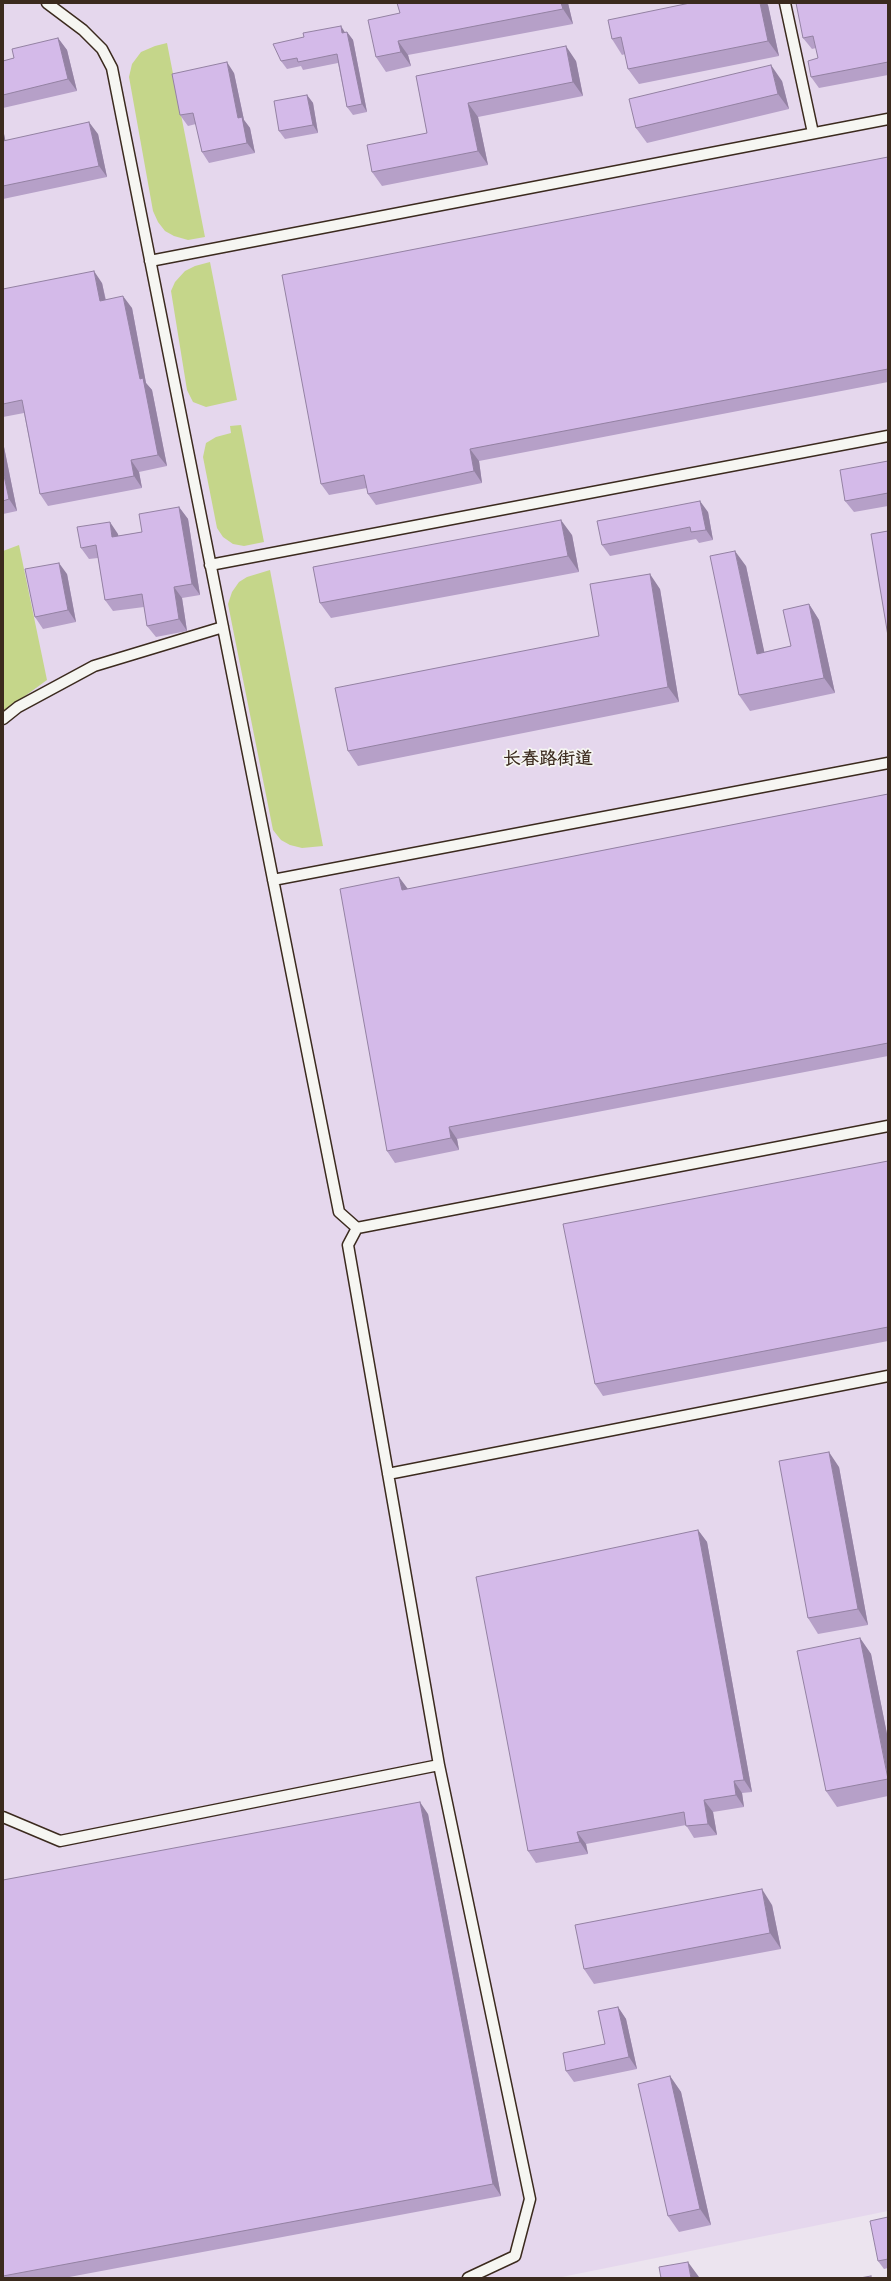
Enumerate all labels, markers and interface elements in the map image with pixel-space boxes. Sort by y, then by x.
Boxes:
district label: 长春路街道 [503,750,593,772]

